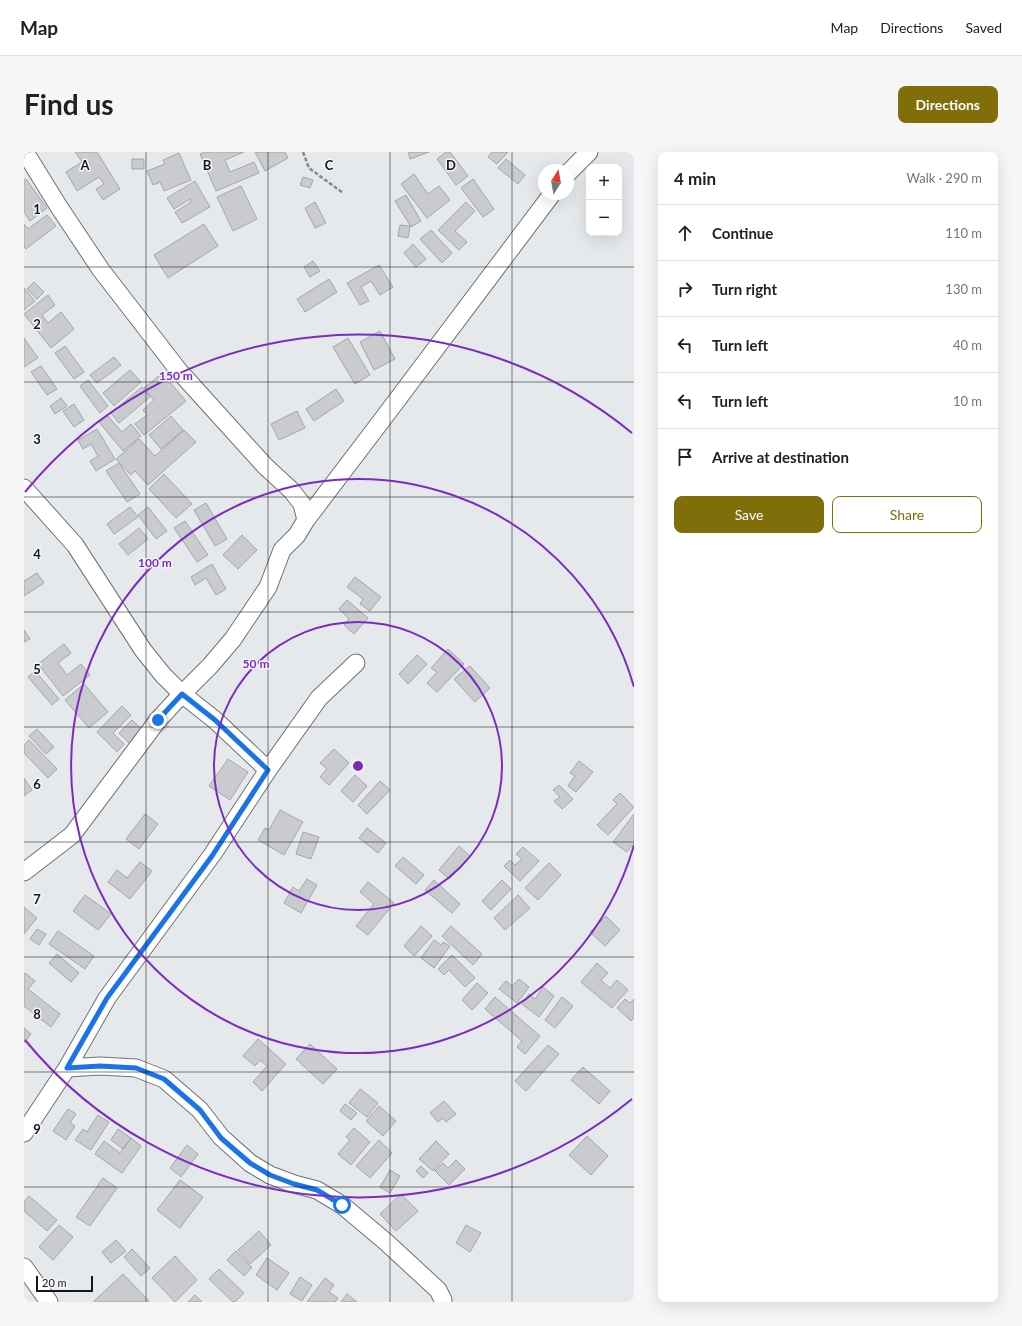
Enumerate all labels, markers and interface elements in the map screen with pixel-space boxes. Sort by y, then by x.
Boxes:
text: Map [20,16,58,39]
text: Map [831,19,858,36]
text: Directions [880,19,943,36]
text: Saved [965,19,1002,36]
button: Directions [898,86,998,123]
text: Find us [24,87,114,121]
text: A [79,157,90,173]
text: B [203,157,212,173]
text: C [325,157,334,173]
text: D [446,157,456,173]
north arrow [538,164,574,200]
map controls [586,164,622,236]
button: + [586,164,622,200]
text: 4 min [674,168,716,189]
text: Walk · 290 m [906,170,982,186]
button: − [586,200,622,236]
text: 1 [33,201,41,217]
icon: ahead [674,222,696,244]
text: Continue [712,224,773,242]
text: 110 m [945,225,982,241]
icon: right [674,278,696,300]
text: Turn right [712,280,777,298]
text: 130 m [945,281,982,297]
text: 2 [33,316,41,332]
icon: left [674,334,696,356]
text: Turn left [712,336,768,354]
text: 40 m [953,337,982,353]
text: 150 m [159,368,193,383]
icon: left [674,390,696,412]
text: Turn left [712,392,768,410]
text: 10 m [953,393,982,409]
text: 3 [33,431,41,447]
icon: arrive [674,446,696,468]
text: Arrive at destination [712,448,849,466]
button: Save [674,496,824,533]
button: Share [832,496,982,533]
text: 4 [33,546,41,562]
text: 100 m [138,555,172,570]
text: 50 m [243,656,269,671]
text: 5 [33,661,41,677]
route end [149,711,167,729]
centre of rings [351,759,365,773]
text: 6 [33,776,41,792]
text: 7 [33,891,41,907]
text: 8 [33,1006,41,1022]
text: 9 [33,1121,41,1137]
route start [333,1196,351,1214]
scale bar [36,1274,93,1293]
text: 20 m [42,1276,67,1289]

